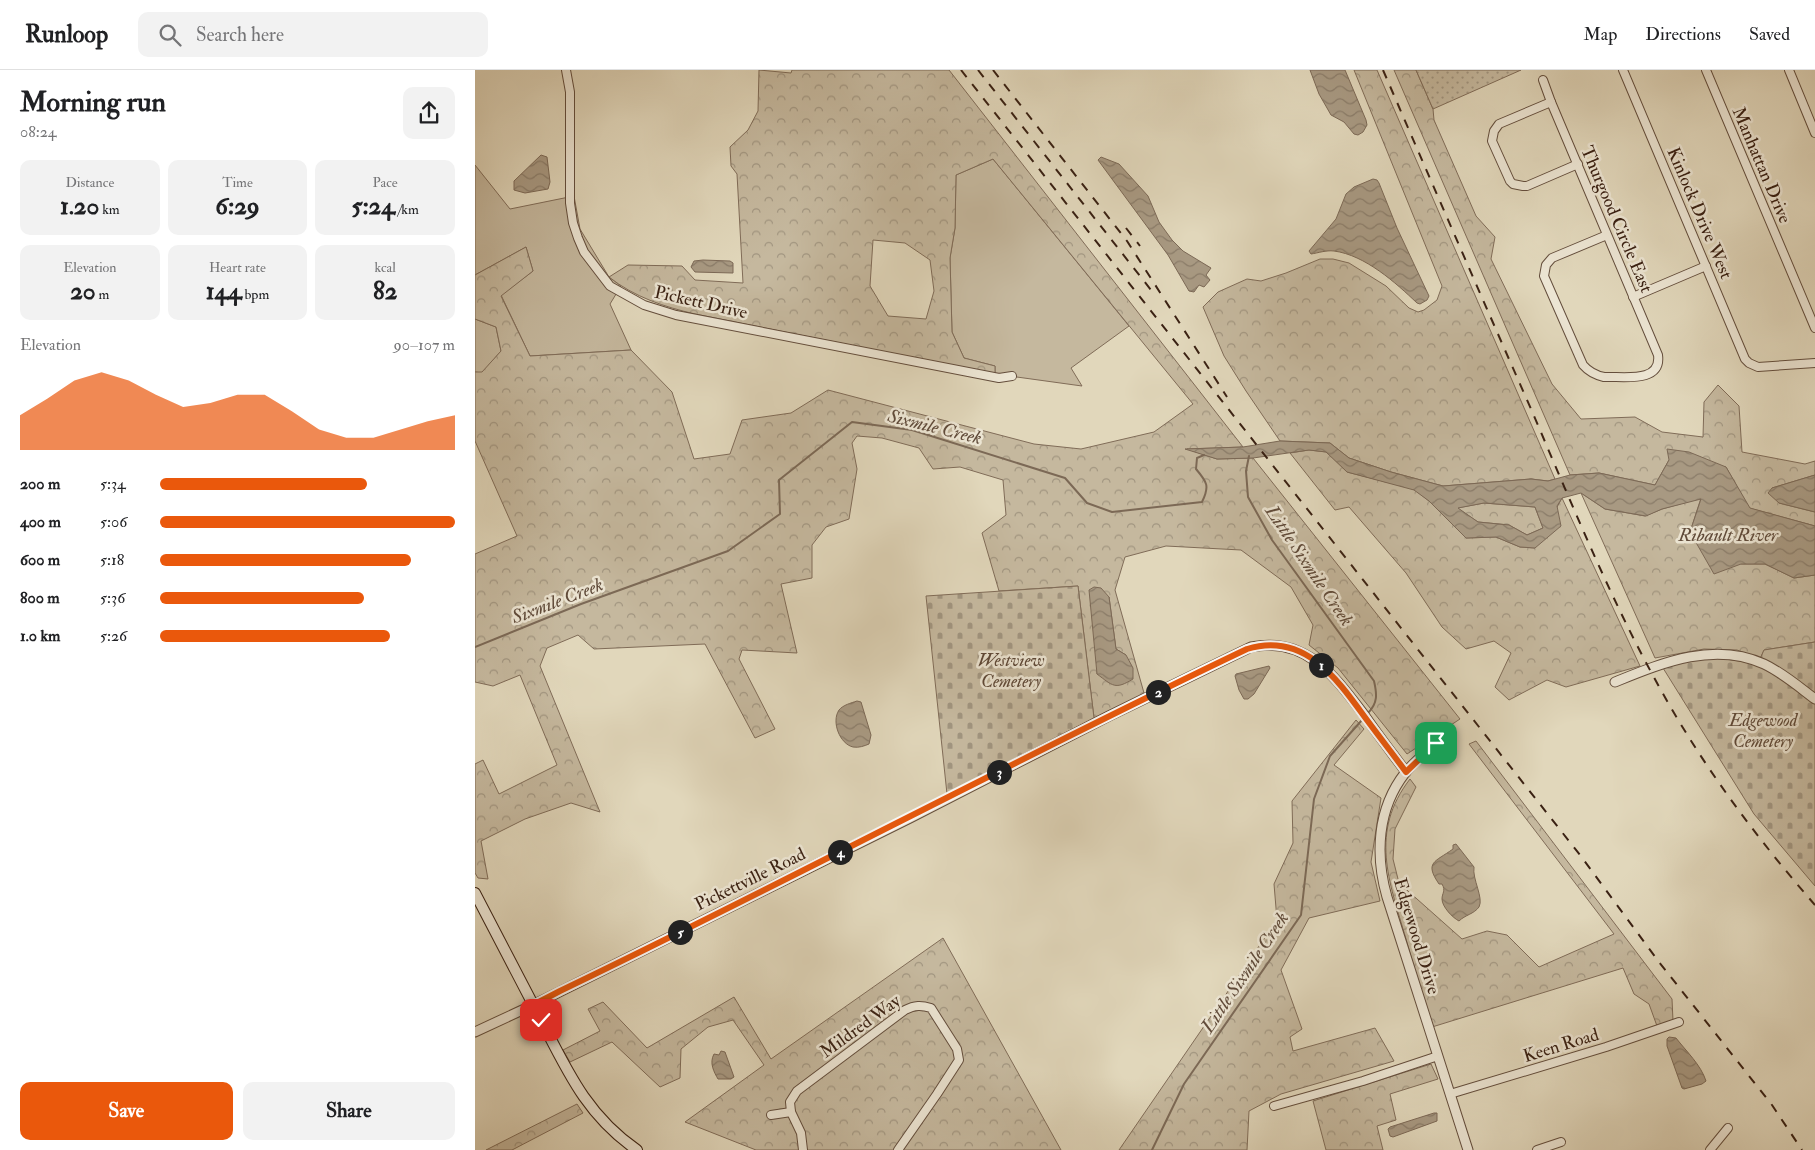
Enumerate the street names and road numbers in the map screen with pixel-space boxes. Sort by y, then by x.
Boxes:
street label: Manhattan Drive [1727,104,1797,227]
street label: Thurgood Circle East [1575,142,1658,296]
street label: Kinlock Drive West [1661,144,1738,283]
street label: Pickett Drive [652,281,750,324]
street label: Pickettville Road [691,843,810,916]
street label: Edgewood Drive [1388,875,1445,998]
street label: Mildred Way [815,989,906,1063]
street label: Keen Road [1520,1023,1602,1068]

